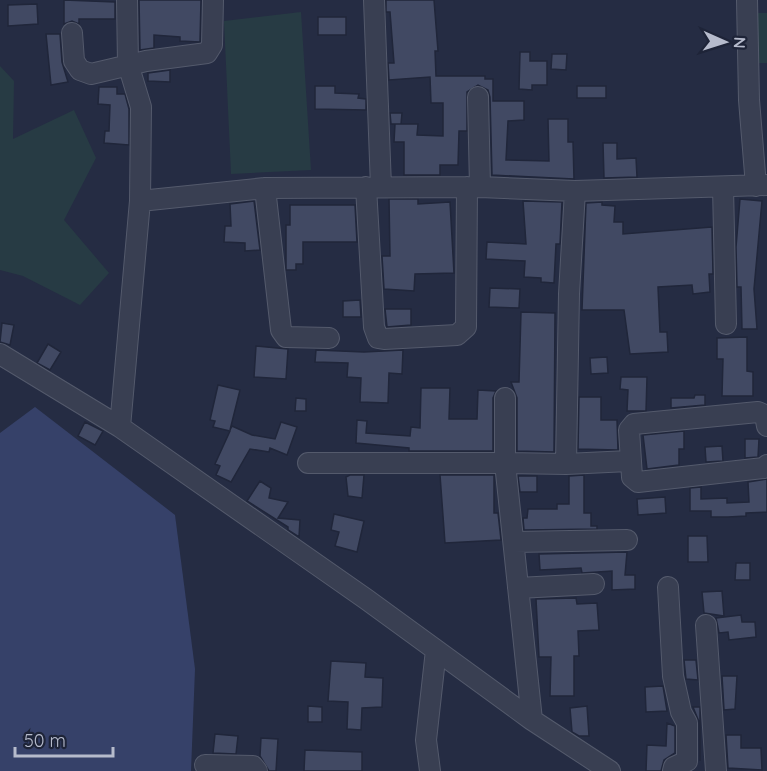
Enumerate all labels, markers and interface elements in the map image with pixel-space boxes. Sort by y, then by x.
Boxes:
north arrow [695,12,755,72]
text: N [730,36,750,49]
scale bar [15,720,112,758]
text: 50 m [24,729,66,752]

